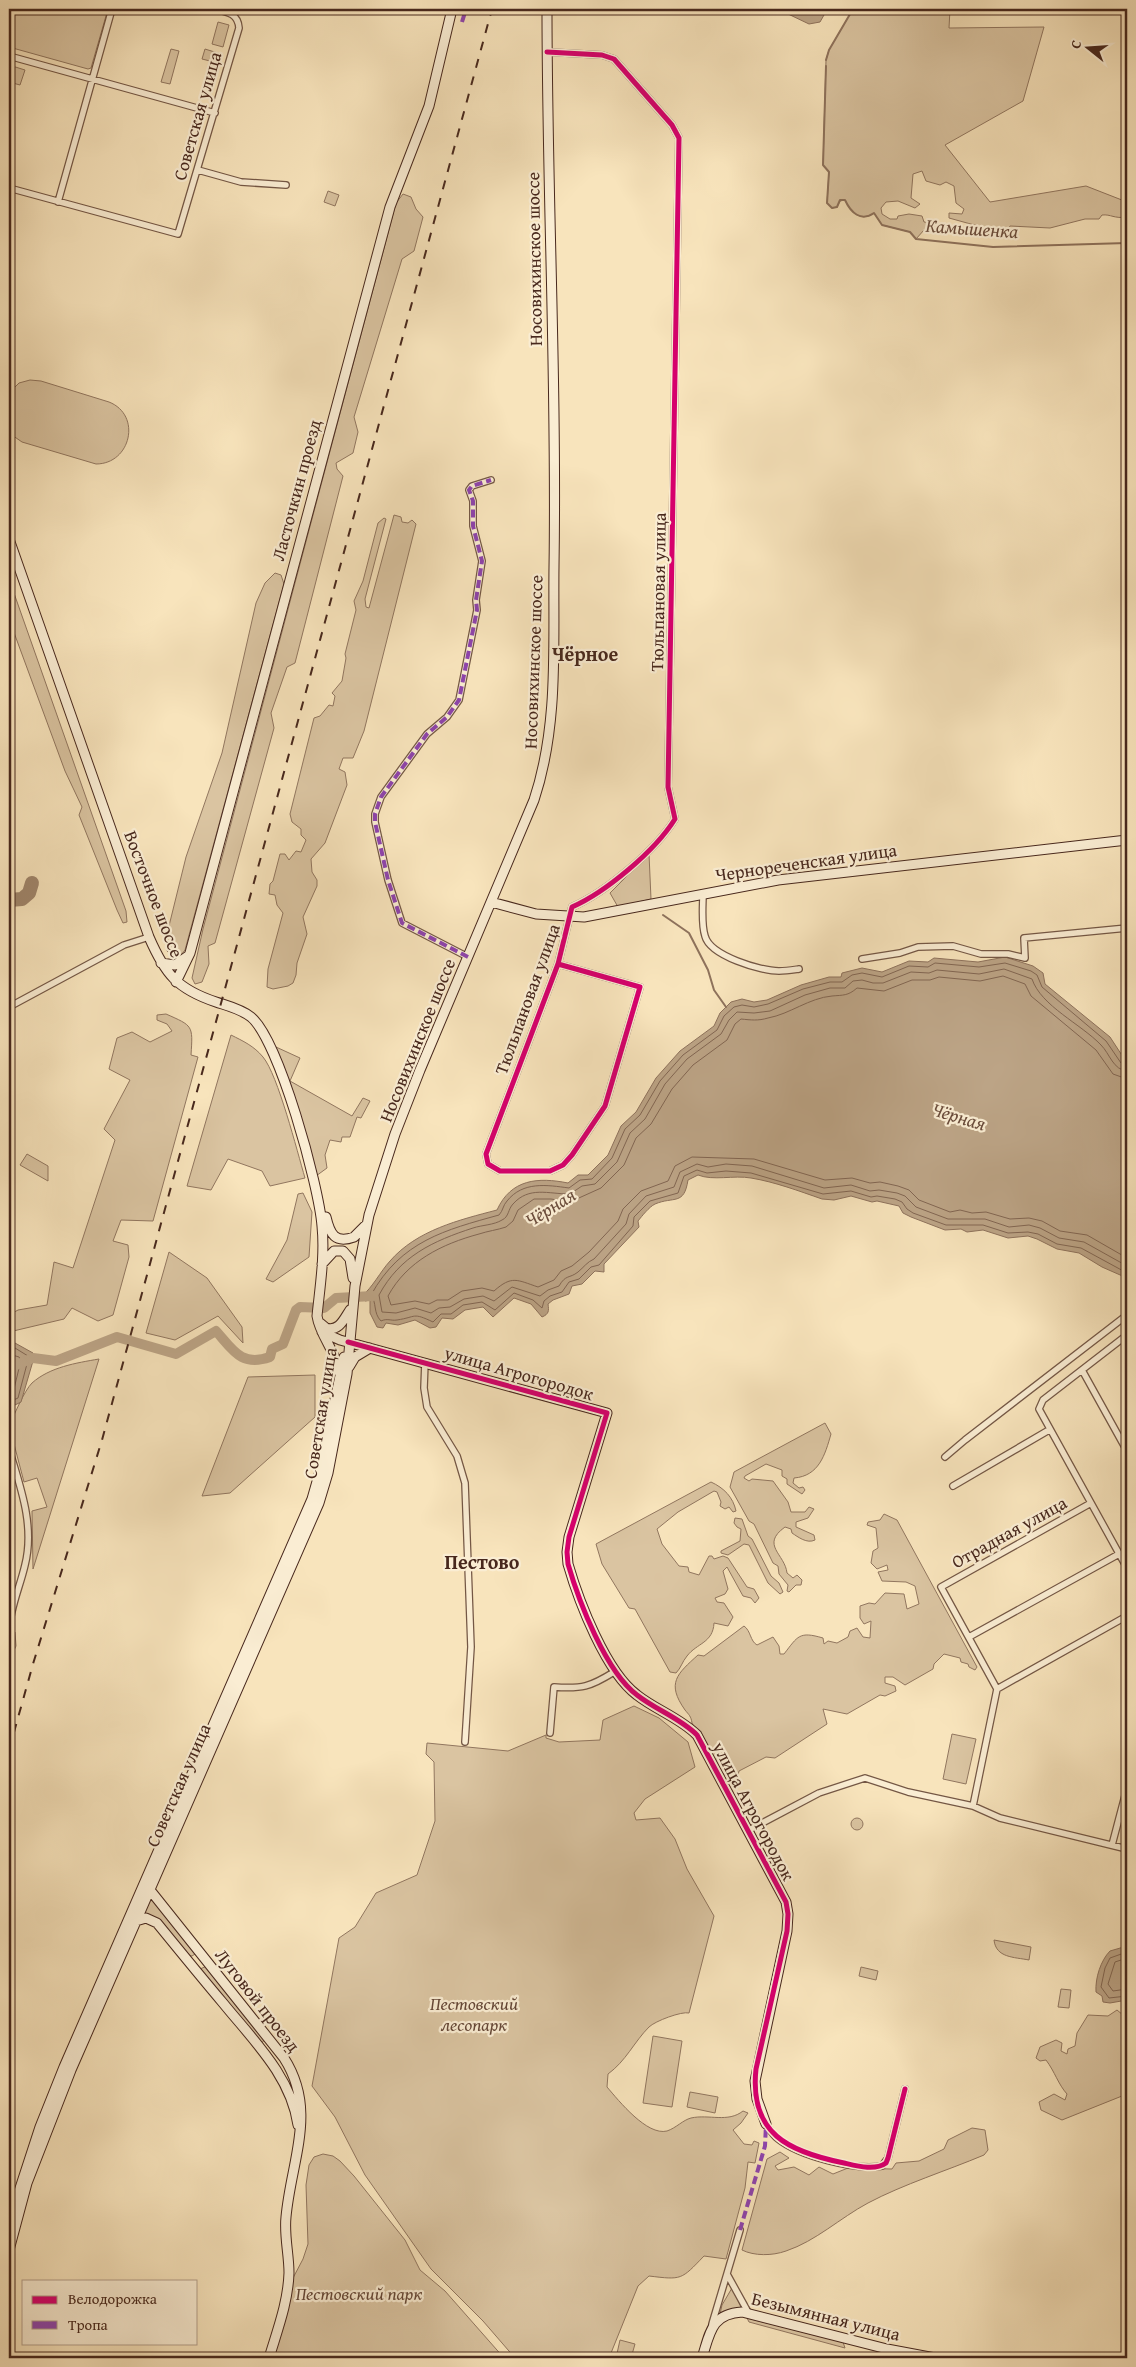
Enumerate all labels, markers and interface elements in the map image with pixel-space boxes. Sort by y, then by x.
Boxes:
north arrow [1064,22,1114,72]
text: С [1065,37,1086,51]
street label: Советская улица [166,48,228,183]
street label: Носовихинское шоссе [519,172,549,346]
water label: Камышенка [925,211,1019,245]
street label: Ласточкин проезд [264,416,328,564]
street label: Тюльпановая улица [643,512,673,672]
street label: Носовихинское шоссе [516,574,550,750]
district label: Чёрное [552,639,618,668]
street label: Восточное шоссе [117,827,191,961]
street label: Чернореченская улица [713,836,899,888]
street label: Тюльпановая улица [487,919,567,1078]
street label: Носовихинское шоссе [372,954,462,1126]
water label: Чёрная [929,1095,989,1137]
water label: Чёрная [519,1181,581,1233]
street label: улица Агрогородок [440,1339,597,1407]
street label: Советская улица [296,1345,344,1481]
street label: Отрадная улица [946,1489,1072,1575]
district label: Пестово [445,1547,520,1576]
street label: Советская улица [139,1719,217,1851]
street label: улица Агрогородок [705,1736,802,1886]
street label: Луговой проезд [209,1942,307,2058]
park label: Пестовский лесопарк [430,1990,518,2038]
legend [22,2280,198,2344]
park label: Пестовский парк [296,2280,422,2307]
street label: Безымянная улица [749,2284,904,2348]
text: Велодорожка [68,2288,158,2309]
text: Тропа [68,2314,109,2335]

